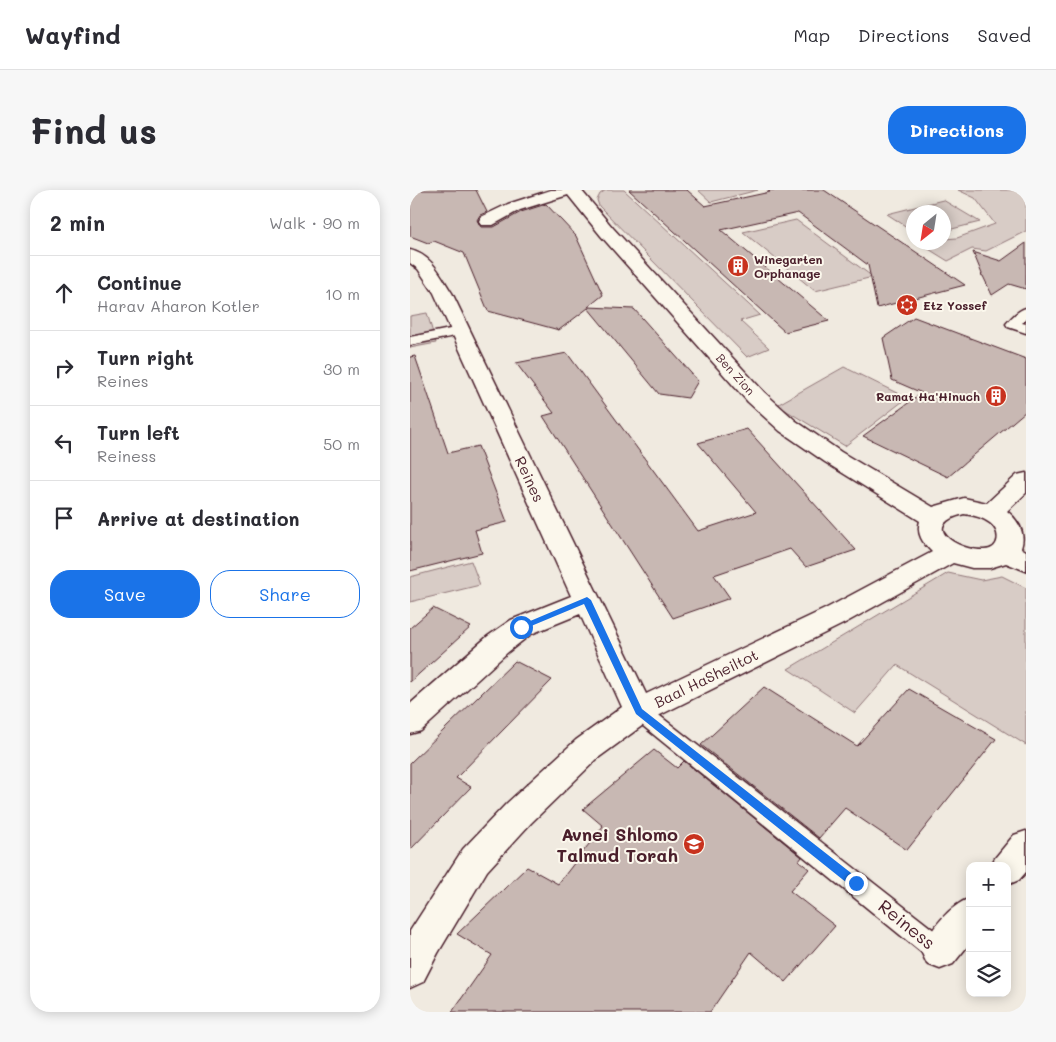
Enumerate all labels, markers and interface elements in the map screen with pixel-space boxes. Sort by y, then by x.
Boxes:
text: Wayfind [25,19,121,50]
text: Map [793,23,830,47]
text: Directions [858,23,950,47]
text: Saved [978,23,1031,47]
button: Directions [888,106,1026,154]
text: Find us [30,107,157,153]
north arrow [906,205,951,250]
text: 2 min [50,209,105,236]
text: Walk · 90 m [269,212,360,233]
place label: Winegarten Orphanage [754,251,823,281]
building icon: Winegarten Orphanage [726,254,750,278]
text: Continue [97,270,182,295]
icon: ahead [50,279,78,307]
text: 10 m [325,283,360,304]
synagogue icon: Etz Yossef [895,293,919,317]
text: Harav Aharon Kotler [97,295,260,316]
place label: Etz Yossef [923,297,988,313]
text: Turn right [97,345,194,370]
street label: Ben Zion [713,350,759,398]
icon: right [50,354,78,382]
text: 30 m [323,358,360,379]
text: Reines [97,370,149,391]
building icon: Ramat Ha'Hinuch [984,384,1008,408]
place label: Ramat Ha'Hinuch [876,388,980,404]
text: Turn left [97,420,180,445]
icon: left [50,429,78,457]
text: 50 m [323,433,360,454]
text: Reiness [97,445,156,466]
street label: Reines [511,453,549,505]
icon: arrive [50,504,78,532]
text: Arrive at destination [97,506,300,531]
button: Save [50,570,200,618]
button: Share [210,570,360,618]
route start [510,616,533,639]
street label: Baal HaSheiltot [651,644,761,712]
place label: Avnei Shlomo Talmud Torah [557,822,678,867]
school or university icon: Avnei Shlomo Talmud Torah [682,832,706,856]
map controls [966,862,1011,997]
button: + [966,862,1011,907]
route end [845,872,868,895]
street label: Reiness [873,894,941,954]
button: − [966,907,1011,952]
button: layers [966,952,1011,997]

